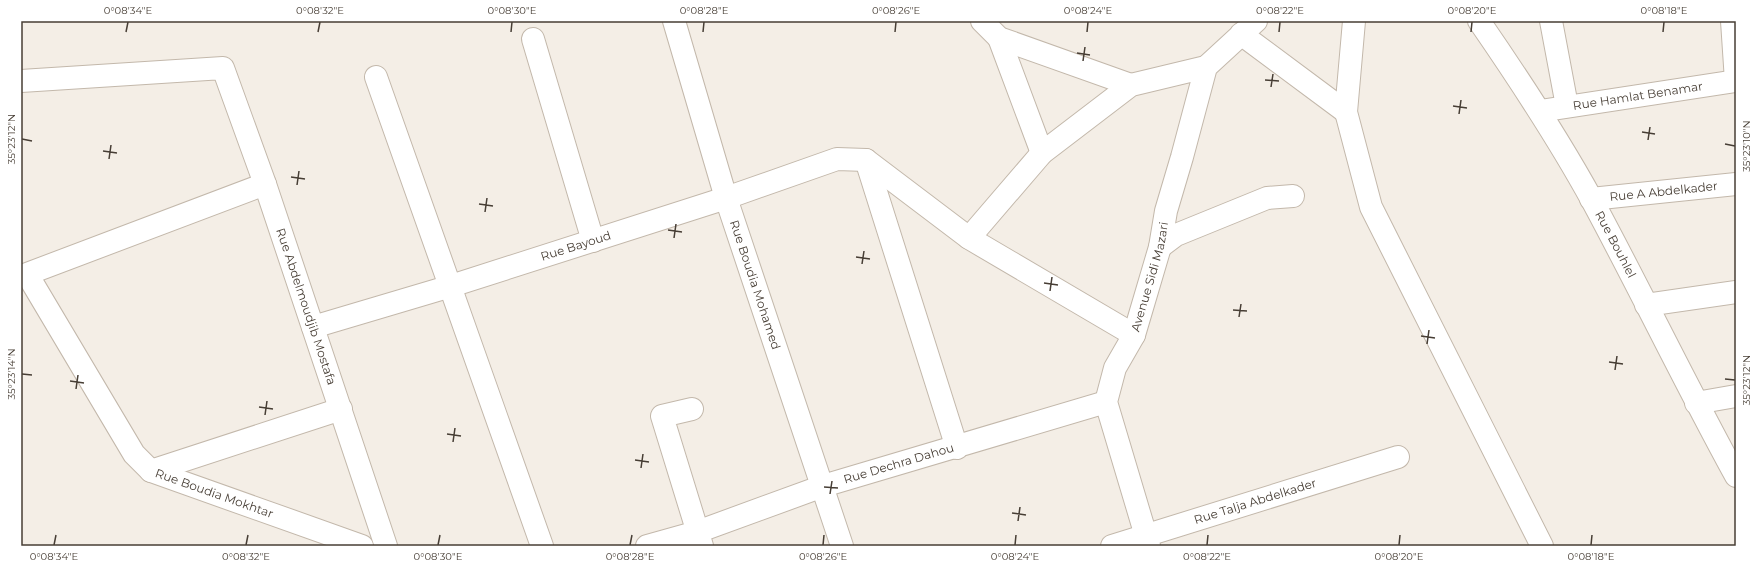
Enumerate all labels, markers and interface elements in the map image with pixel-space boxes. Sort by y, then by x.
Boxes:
text: 0°08'34"E [104,4,153,17]
text: 0°08'32"E [296,4,344,17]
text: 0°08'30"E [488,4,537,17]
text: 0°08'28"E [680,4,729,17]
text: 0°08'26"E [872,4,920,17]
text: 0°08'24"E [1064,4,1112,17]
text: 0°08'22"E [1256,4,1304,17]
text: 0°08'20"E [1448,4,1497,17]
text: 0°08'18"E [1641,4,1688,17]
street label: Rue Hamlat Benamar [1572,78,1704,113]
text: 35°23'12"N [5,114,18,164]
text: 35°23'10"N [1740,120,1753,172]
street label: Rue A Abdelkader [1609,178,1719,204]
street label: Rue Bouhlel [1592,208,1640,280]
street label: Rue Boudia Mohamed [727,218,784,351]
street label: Avenue Sidi Mazari [1127,221,1171,333]
street label: Rue Abdelmoudjib Mostafa [273,226,340,387]
street label: Rue Bayoud [539,227,613,264]
text: 35°23'14"N [5,348,18,400]
text: 35°23'12"N [1740,355,1753,405]
street label: Rue Dechra Dahou [842,440,956,487]
street label: Rue Boudia Mokhtar [153,465,276,521]
street label: Rue Talja Abdelkader [1192,475,1318,527]
text: 0°08'34"E [30,550,79,563]
text: 0°08'32"E [222,550,270,563]
text: 0°08'30"E [414,550,463,563]
text: 0°08'28"E [606,550,655,563]
text: 0°08'26"E [799,550,847,563]
text: 0°08'24"E [991,550,1039,563]
text: 0°08'22"E [1183,550,1231,563]
text: 0°08'20"E [1375,550,1424,563]
text: 0°08'18"E [1568,550,1615,563]

